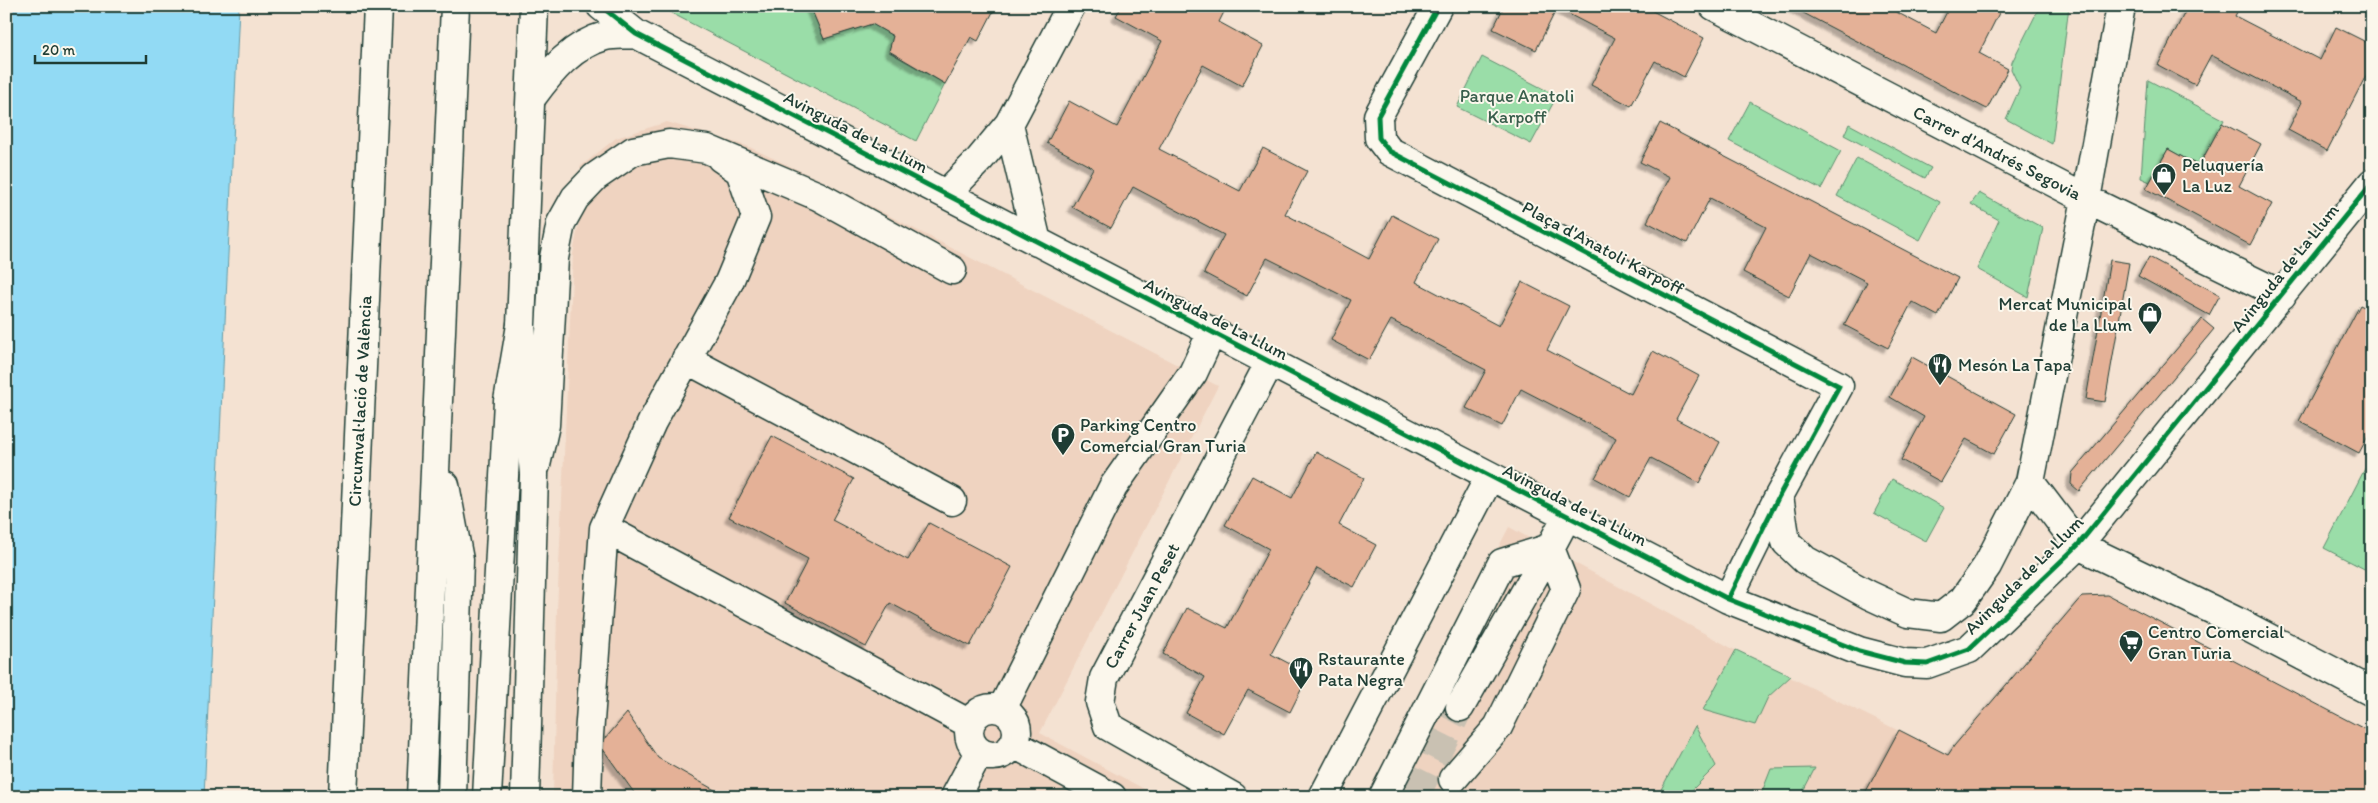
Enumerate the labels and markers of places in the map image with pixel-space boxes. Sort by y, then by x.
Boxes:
place label: Peluquería La Luz [2182,154,2264,197]
shop icon: Peluquería La Luz [2151,162,2177,196]
place label: Mercat Municipal de La Llum [1999,293,2132,336]
shop icon: Mercat Municipal de La Llum [2137,301,2163,335]
restaurant icon: Mesón La Tapa [1927,352,1953,386]
place label: Mesón La Tapa [1958,354,2073,376]
place label: Parking Centro Comercial Gran Turia [1080,414,1246,457]
parking icon: Parking Centro Comercial Gran Turia [1050,422,1076,456]
place label: Centro Comercial Gran Turia [2148,621,2284,664]
supermarket icon: Centro Comercial Gran Turia [2118,629,2144,663]
place label: Rstaurante Pata Negra [1318,648,1405,691]
restaurant icon: Rstaurante Pata Negra [1288,656,1314,690]

